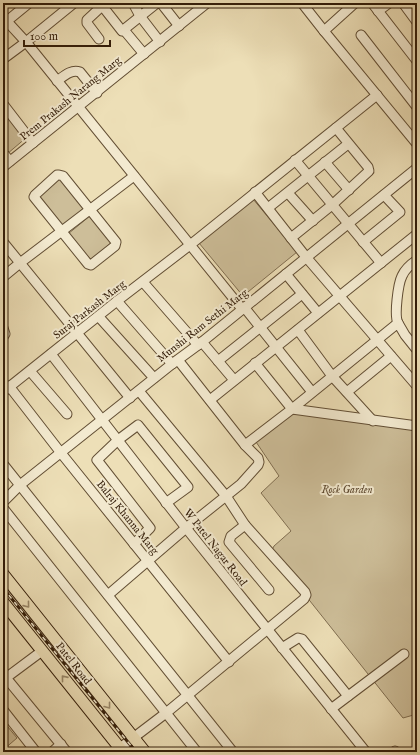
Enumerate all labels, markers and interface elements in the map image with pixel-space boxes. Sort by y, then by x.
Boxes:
scale bar [24,22,110,48]
text: 100 m [30,29,58,44]
street label: Prem Prakash Narang Marg [17,53,125,144]
street label: Suraj Parkash Marg [51,277,129,342]
street label: Munshi Ram Sethi Marg [154,285,252,366]
street label: Balraj Khanna Marg [93,478,162,558]
park label: Rock Garden [321,483,373,497]
street label: W Patel Nagar Road [181,506,250,589]
one-way arrow [23,600,30,607]
street label: Patel Road [52,640,94,688]
one-way arrow [62,675,69,682]
one-way arrow [103,702,110,709]

